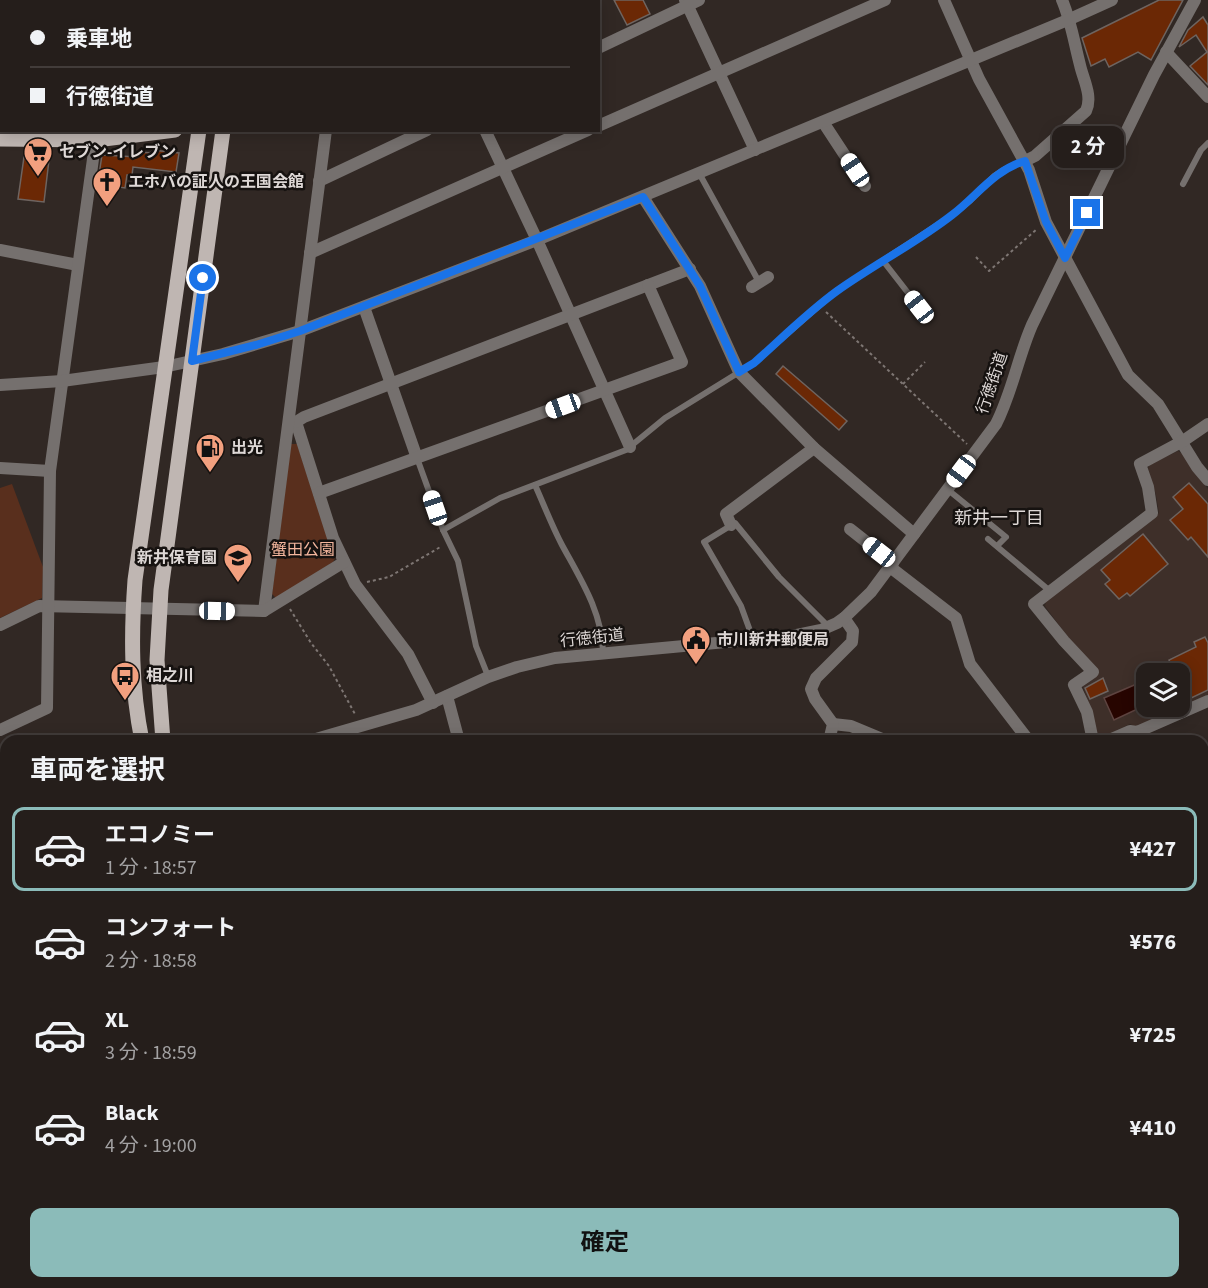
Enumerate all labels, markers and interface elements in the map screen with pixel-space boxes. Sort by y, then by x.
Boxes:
text: 乗車地 [66,23,132,55]
text: 行徳街道 [66,81,154,113]
callout: 2 分 [1051,126,1123,168]
text: 2 分 [1071,133,1105,161]
supermarket icon: セブン-イレブン [22,136,54,178]
place label: セブン-イレブン [59,141,176,163]
car [837,150,873,190]
church icon: エホバの証人の王国会館 [91,166,123,208]
place label: エホバの証人の王国会館 [128,171,304,193]
route end [1073,199,1100,226]
route start [189,264,216,291]
car [901,287,937,327]
street label: 行徳街道 [971,349,1013,417]
car [543,391,583,421]
fuel station icon: 出光 [194,432,226,474]
place label: 出光 [231,437,263,459]
car [943,451,979,491]
car [421,488,449,528]
district label: 新井一丁目 [954,506,1044,531]
car [859,534,899,570]
park label: 蟹田公園 [271,539,335,561]
school or university icon: 新井保育園 [222,542,254,584]
place label: 新井保育園 [137,547,217,569]
car [199,602,235,620]
street label: 行徳街道 [559,624,625,652]
public building icon: 市川新井郵便局 [680,624,712,666]
place label: 市川新井郵便局 [717,629,829,651]
bus stop icon: 相之川 [109,660,141,702]
map controls [1136,663,1190,717]
button: layers [1136,663,1190,717]
place label: 相之川 [146,665,194,687]
text: 車両を選択 [30,751,165,790]
text: エコノミー [105,819,215,851]
icon: car [33,822,87,876]
text: ¥427 [1130,833,1176,865]
text: 1 分 · 18:57 [105,854,197,882]
text: コンフォート [105,912,236,944]
icon: car [33,915,87,969]
text: ¥576 [1130,926,1176,958]
text: 2 分 · 18:58 [105,947,197,975]
text: XL [105,1004,129,1036]
icon: car [33,1008,87,1062]
text: ¥725 [1130,1019,1176,1051]
text: 3 分 · 18:59 [105,1039,197,1067]
text: Black [105,1097,159,1129]
icon: car [33,1101,87,1155]
text: ¥410 [1130,1112,1176,1144]
text: 4 分 · 19:00 [105,1132,197,1160]
button: 確定 [30,1208,1179,1277]

